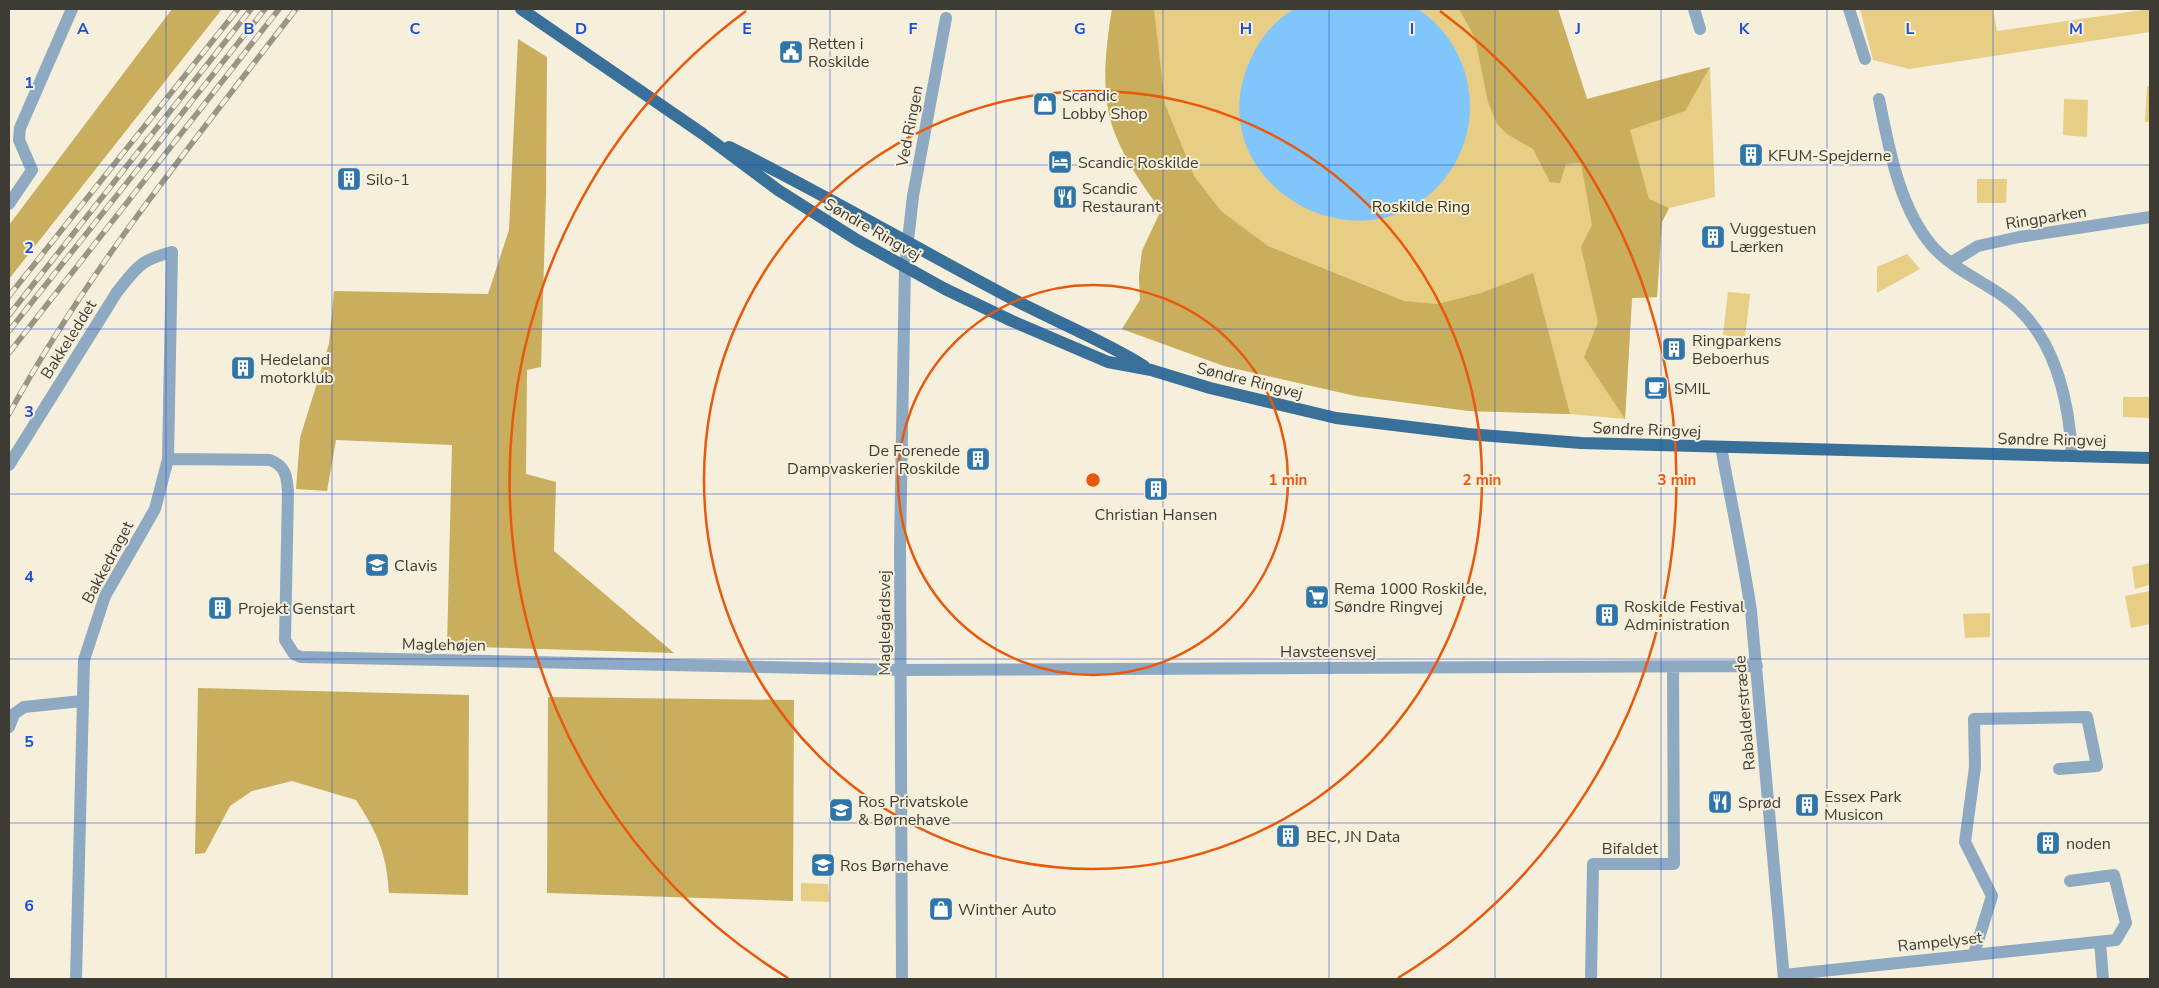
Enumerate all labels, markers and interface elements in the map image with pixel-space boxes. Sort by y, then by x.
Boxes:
text: A [77,18,89,40]
text: B [243,18,255,40]
text: C [410,18,421,40]
text: D [575,18,587,40]
text: E [742,18,752,40]
text: F [909,18,918,40]
text: G [1074,18,1086,40]
text: H [1240,18,1252,40]
text: I [1410,18,1414,40]
text: J [1574,18,1581,40]
text: K [1739,18,1751,40]
text: L [1906,18,1915,40]
text: M [2069,18,2083,40]
place label: Retten i Roskilde [808,33,869,73]
public building icon: Retten i Roskilde [778,39,804,65]
text: 1 [24,72,34,94]
street label: Ved Ringen [891,84,929,170]
place label: Scandic Lobby Shop [1062,85,1148,125]
shop icon: Scandic Lobby Shop [1032,91,1058,117]
building icon: KFUM-Spejderne [1738,142,1764,168]
place label: KFUM-Spejderne [1768,145,1891,167]
hotel icon: Scandic Roskilde [1047,149,1073,175]
place label: Scandic Roskilde [1078,152,1199,174]
building icon: Silo-1 [336,166,362,192]
place label: Silo-1 [366,169,410,191]
place label: Scandic Restaurant [1082,178,1161,218]
restaurant icon: Scandic Restaurant [1052,184,1078,210]
street label: Søndre Ringvej [820,193,925,267]
park label: Roskilde Ring [1372,196,1470,218]
street label: Ringparken [2004,201,2088,235]
place label: Vuggestuen Lærken [1729,218,1816,258]
building icon: Vuggestuen Lærken [1700,224,1726,250]
text: 2 [24,237,34,259]
street label: Bakkeleddet [36,295,102,383]
place label: Ringparkens Beboerhus [1692,330,1782,370]
building icon: Ringparkens Beboerhus [1661,336,1687,362]
place label: Hedeland motorklub [260,349,334,389]
building icon: Hedeland motorklub [230,355,256,381]
street label: Søndre Ringvej [1194,357,1305,405]
cafe icon: SMIL [1643,375,1669,401]
place label: SMIL [1674,378,1711,400]
text: 3 [24,401,34,423]
street label: Søndre Ringvej [1592,417,1702,443]
street label: Søndre Ringvej [1997,428,2107,452]
place label: De Forenede Dampvaskerier Roskilde [787,440,960,480]
building icon: De Forenede Dampvaskerier Roskilde [965,446,991,472]
text: 1 min [1269,470,1307,490]
text: 2 min [1463,470,1501,490]
text: 3 min [1658,470,1696,490]
centre of rings [1084,471,1102,489]
building icon: Christian Hansen [1143,476,1169,502]
place label: Christian Hansen [1095,504,1217,526]
street label: Bakkedraget [77,517,139,608]
school or university icon: Clavis [364,552,390,578]
place label: Clavis [394,555,438,577]
text: 4 [24,566,34,588]
street label: Maglegårdsvej [874,570,896,676]
place label: Rema 1000 Roskilde, Søndre Ringvej [1334,578,1487,618]
supermarket icon: Rema 1000 Roskilde, Søndre Ringvej [1304,584,1330,610]
building icon: Projekt Genstart [207,595,233,621]
place label: Roskilde Festival Administration [1624,596,1745,636]
place label: Projekt Genstart [238,598,355,620]
building icon: Roskilde Festival Administration [1594,602,1620,628]
street label: Maglehøjen [402,633,486,657]
street label: Havsteensvej [1280,641,1376,663]
street label: Rabalderstræde [1729,654,1761,771]
text: 5 [24,731,34,753]
place label: Essex Park Musicon [1824,786,1903,826]
restaurant icon: Sprød [1707,789,1733,815]
place label: Ros Privatskole & Børnehave [858,791,968,831]
place label: Sprød [1738,792,1781,814]
building icon: Essex Park Musicon [1794,792,1820,818]
school or university icon: Ros Privatskole & Børnehave [828,797,854,823]
building icon: BEC, JN Data [1275,823,1301,849]
place label: BEC, JN Data [1306,826,1400,848]
building icon: noden [2035,830,2061,856]
place label: noden [2066,833,2111,855]
street label: Bifaldet [1602,838,1659,860]
school or university icon: Ros Børnehave [810,852,836,878]
place label: Ros Børnehave [840,855,948,877]
text: 6 [24,895,34,917]
shop icon: Winther Auto [928,896,954,922]
place label: Winther Auto [958,899,1057,921]
street label: Rampelyset [1897,927,1984,957]

